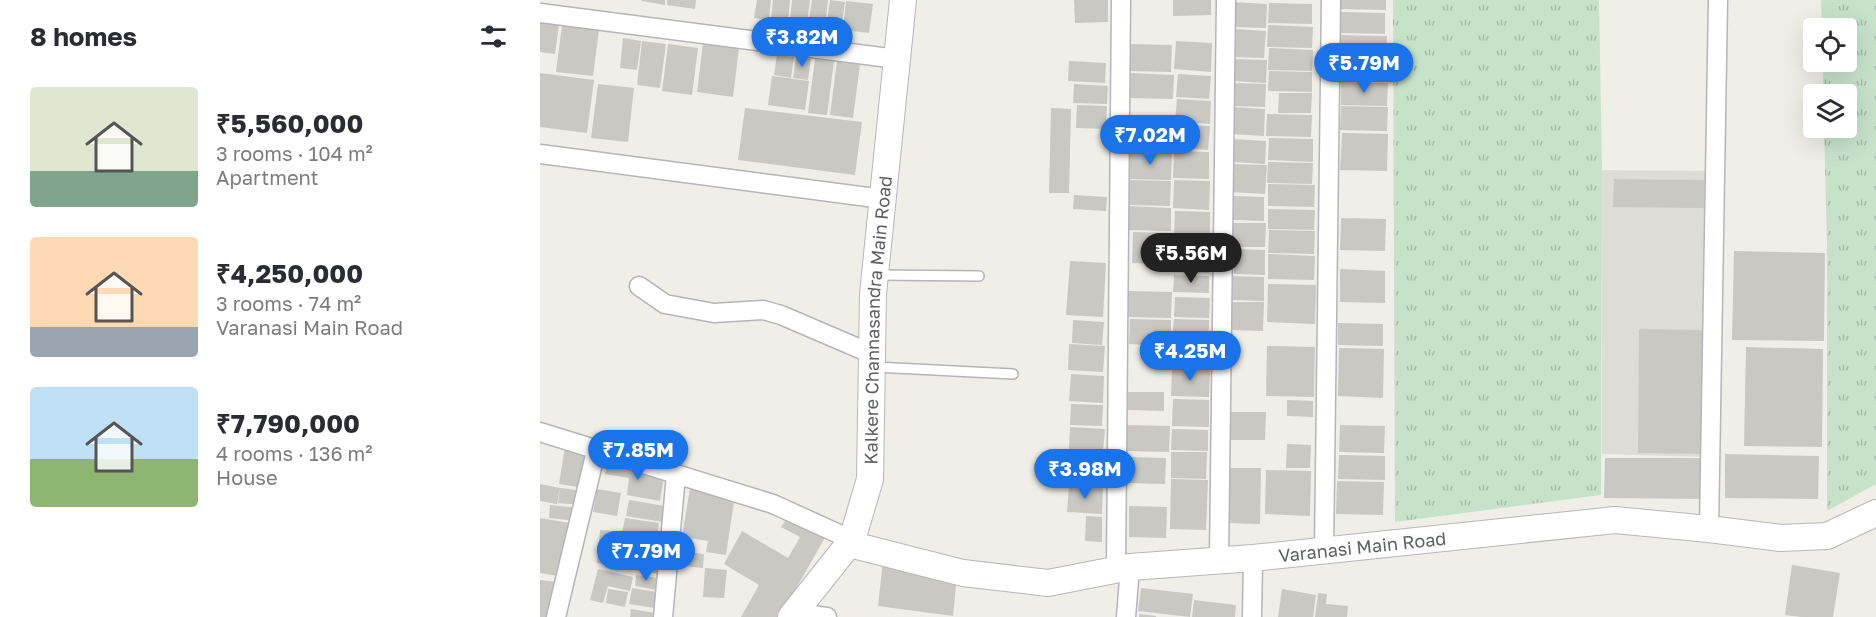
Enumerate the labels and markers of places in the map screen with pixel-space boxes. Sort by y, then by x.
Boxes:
pin: ₹3.82M [753,17,851,68]
pin: ₹5.79M [1315,43,1413,94]
pin: ₹7.02M [1101,115,1199,166]
pin: ₹5.56M [1142,233,1240,284]
pin: ₹4.25M [1141,331,1239,382]
pin: ₹7.85M [589,430,687,481]
pin: ₹3.98M [1036,449,1134,500]
pin: ₹7.79M [597,531,695,582]

